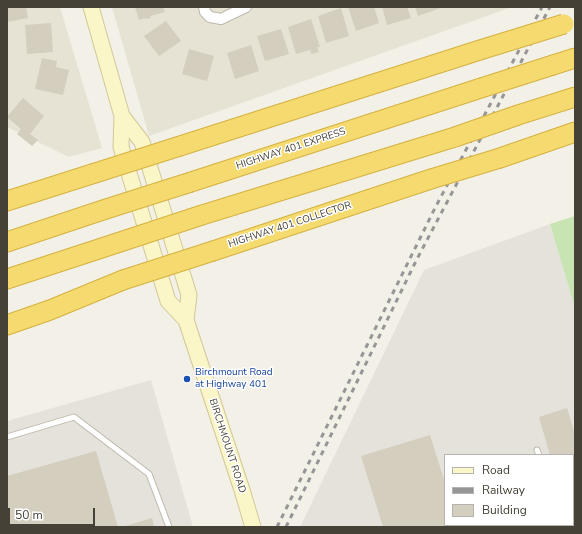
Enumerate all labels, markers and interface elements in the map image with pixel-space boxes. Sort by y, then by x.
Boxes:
street label: HIGHWAY 401 EXPRESS [235,126,347,172]
street label: HIGHWAY 401 COLLECTOR [227,199,353,251]
place label: Birchmount Road at Highway 401 [195,367,273,390]
marker: Birchmount Road at Highway 401 [182,374,192,384]
street label: BIRCHMOUNT ROAD [206,397,248,495]
legend [444,454,574,526]
text: Road [482,462,510,478]
text: Railway [482,482,525,498]
scale bar [10,500,97,526]
text: Building [482,502,527,518]
text: 50 m [15,507,43,523]

